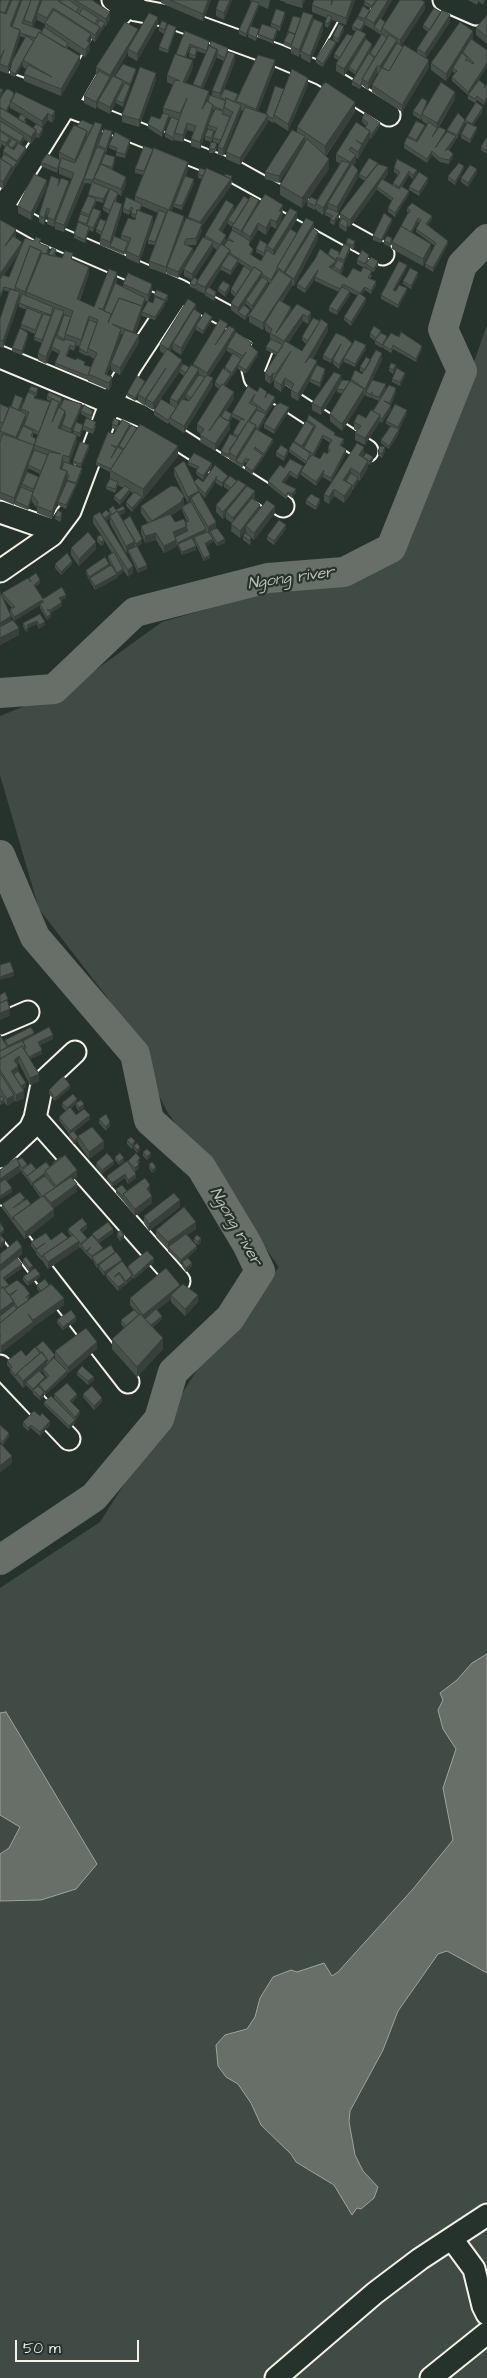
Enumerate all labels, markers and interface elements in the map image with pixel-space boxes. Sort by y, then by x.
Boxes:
water label: Ngong river [247,563,335,595]
water label: Ngong river [205,1185,265,1269]
scale bar [18,2330,141,2362]
text: 50 m [23,2338,61,2359]

